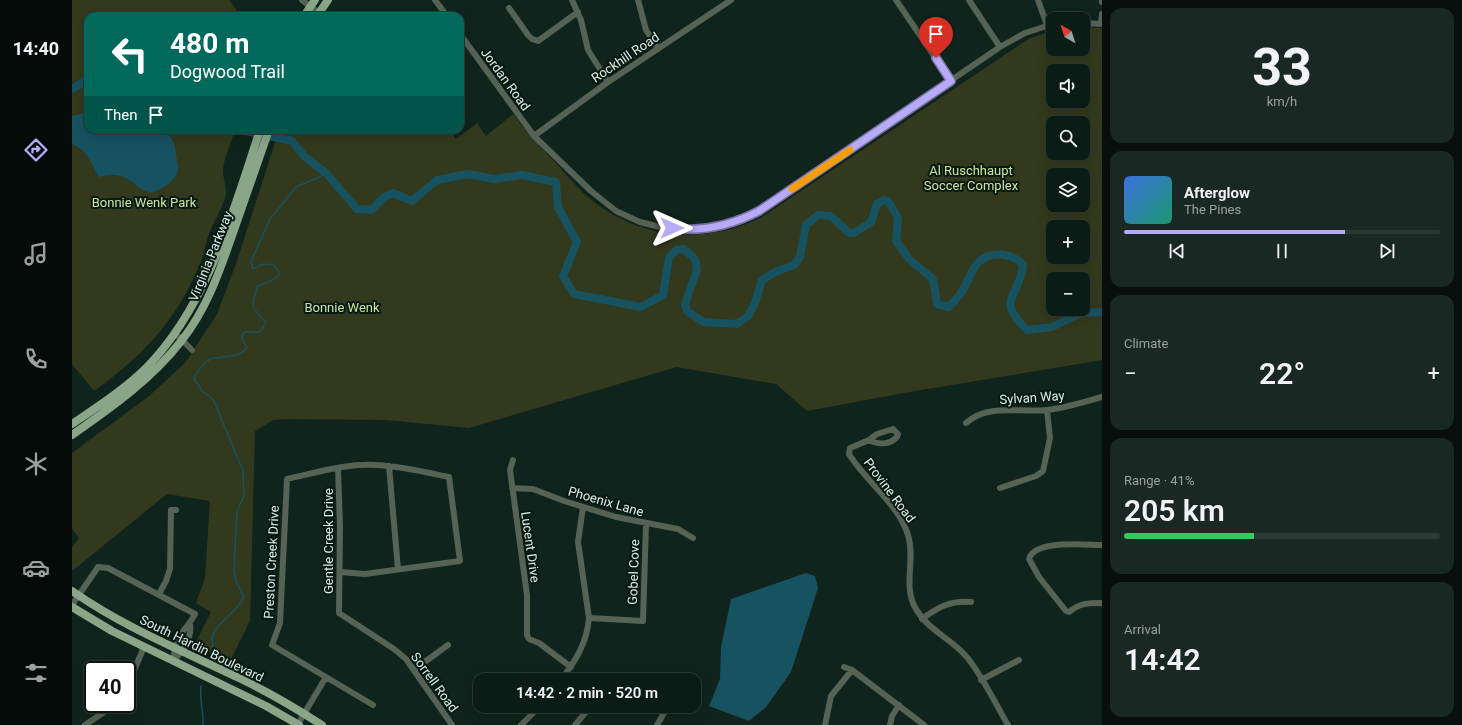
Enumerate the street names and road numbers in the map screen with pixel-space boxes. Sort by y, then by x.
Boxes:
street label: Rockhill Road [589,29,662,86]
street label: Jordan Road [478,45,533,113]
street label: Virginia Parkway [186,209,235,303]
street label: Sylvan Way [999,388,1065,407]
street label: Provine Road [861,455,919,525]
street label: Phoenix Lane [566,484,645,519]
street label: Gentle Creek Drive [321,488,336,594]
street label: Preston Creek Drive [261,505,282,619]
street label: Lucent Drive [518,511,543,584]
street label: Gobel Cove [625,539,642,605]
street label: South Hardin Boulevard [137,612,266,685]
street label: Sorrell Road [408,650,461,715]

